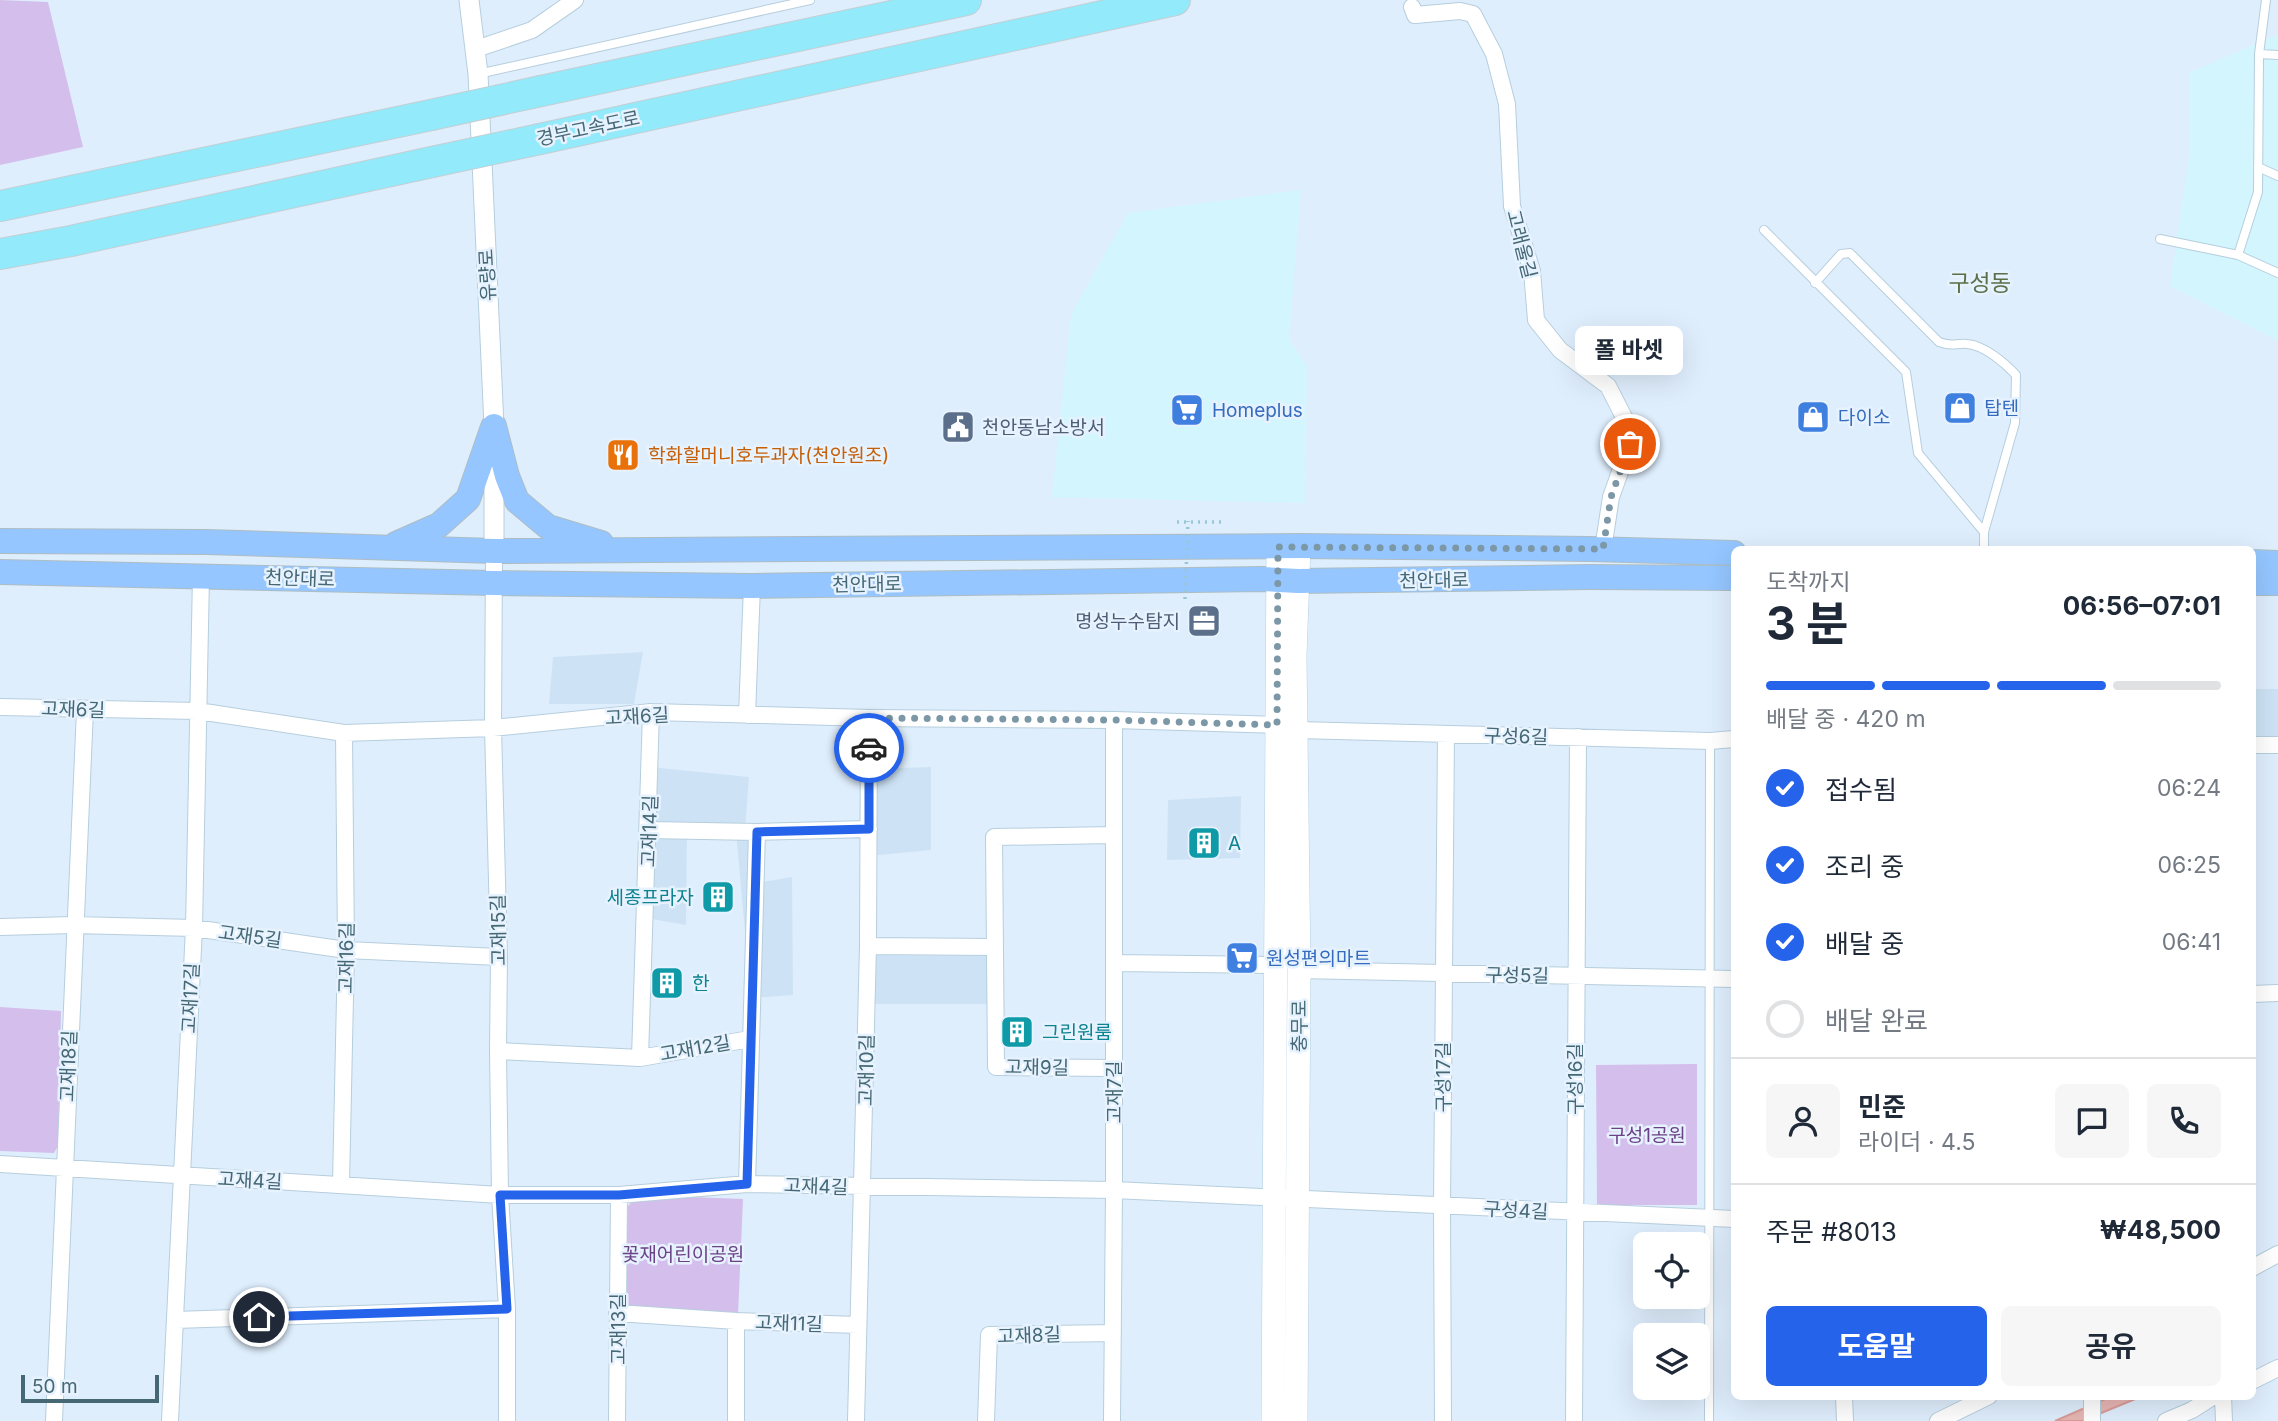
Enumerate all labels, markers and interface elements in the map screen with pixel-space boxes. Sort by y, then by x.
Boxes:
street label: 경부고속도로 [534,106,642,151]
street label: 고래울길 [1502,207,1541,281]
street label: 유량로 [475,248,500,302]
district label: 구성동 [1948,269,2012,297]
callout: 폴 바셋 [1576,325,1684,374]
text: 폴 바셋 [1595,336,1663,364]
shop icon: 탑텐 [1941,389,1979,427]
supermarket icon: Homeplus [1168,391,1206,429]
place label: 탑텐 [1984,397,2019,420]
shop icon: 다이소 [1794,398,1832,436]
place label: Homeplus [1212,399,1303,422]
place label: 다이소 [1838,406,1890,429]
public building icon: 천안동남소방서 [939,408,977,446]
pin [1600,414,1660,474]
place label: 천안동남소방서 [982,416,1104,439]
icon: bag [1611,425,1649,463]
restaurant icon: 학화할머니호두과자(천안원조) [604,436,642,474]
place label: 학화할머니호두과자(천안원조) [648,444,889,467]
street label: 천안대로 [265,566,335,591]
street label: 천안대로 [1399,568,1469,593]
text: 도착까지 [1766,568,1851,596]
street label: 천안대로 [832,572,902,597]
text: 06:56–07:01 [2063,590,2221,621]
text: 3 분 [1766,595,1849,651]
office icon: 명성누수탐지 [1185,602,1223,640]
place label: 명성누수탐지 [1075,610,1180,633]
street label: 고재6길 [40,697,105,722]
street label: 고재6길 [604,703,670,730]
text: 배달 중 · 420 m [1766,705,1926,733]
courier [834,713,904,783]
street label: 구성6길 [1483,724,1548,749]
icon: car [850,729,888,767]
icon: check [1766,769,1804,807]
text: 접수됨 [1825,774,1897,805]
text: 06:24 [2157,774,2221,802]
street label: 고재14길 [637,794,662,868]
building icon: A [1185,824,1223,862]
place label: A [1228,832,1241,855]
icon: check [1766,846,1804,884]
text: 조리 중 [1825,851,1904,882]
text: 06:25 [2158,851,2221,879]
building icon: 세종프라자 [699,878,737,916]
place label: 세종프라자 [607,886,694,909]
street label: 고재15길 [486,894,511,966]
street label: 고재5길 [217,921,283,952]
street label: 고재16길 [334,922,359,994]
icon: check [1766,923,1804,961]
text: 배달 중 [1825,928,1904,959]
text: 06:41 [2162,928,2221,956]
supermarket icon: 원성편의마트 [1223,939,1261,977]
place label: 원성편의마트 [1266,947,1371,970]
street label: 고재17길 [177,962,204,1034]
street label: 구성5길 [1485,963,1549,988]
building icon: 한 [648,964,686,1002]
place label: 한 [692,972,710,995]
street label: 충무로 [1288,1000,1311,1052]
text: 배달 완료 [1825,1005,1928,1036]
building icon: 그린원룸 [998,1013,1036,1051]
place label: 그린원룸 [1042,1021,1112,1044]
street label: 고재18길 [56,1030,81,1102]
street label: 고재12길 [658,1031,732,1066]
street label: 고재10길 [854,1034,879,1106]
street label: 구성17길 [1432,1042,1455,1112]
street label: 구성16길 [1564,1043,1587,1115]
street label: 고재9길 [1005,1055,1069,1080]
street label: 고재7길 [1103,1060,1126,1124]
button: person [1766,1084,1840,1158]
button: chat [2055,1084,2129,1158]
button: phone [2147,1084,2221,1158]
text: 민준 [1858,1091,1906,1122]
park label: 구성1공원 [1608,1124,1686,1147]
text: 라이더 · 4.5 [1858,1128,1975,1156]
street label: 고재4길 [217,1167,283,1194]
street label: 고재4길 [783,1174,849,1199]
street label: 구성4길 [1483,1197,1549,1224]
text: ₩48,500 [2100,1214,2221,1245]
text: 주문 #8013 [1766,1216,1897,1247]
map controls [1633,1232,1710,1400]
button: locate [1633,1232,1710,1309]
park label: 꽃재어린이공원 [622,1243,744,1266]
pin [229,1287,289,1347]
street label: 고재13길 [607,1293,630,1365]
icon: home [240,1298,278,1336]
button: 도움말 [1766,1306,1987,1386]
button: 공유 [2001,1306,2221,1386]
street label: 고재11길 [755,1311,823,1336]
street label: 고재8길 [997,1323,1062,1348]
button: layers [1633,1323,1710,1400]
scale bar [21,1372,159,1404]
text: 50 m [32,1375,78,1398]

